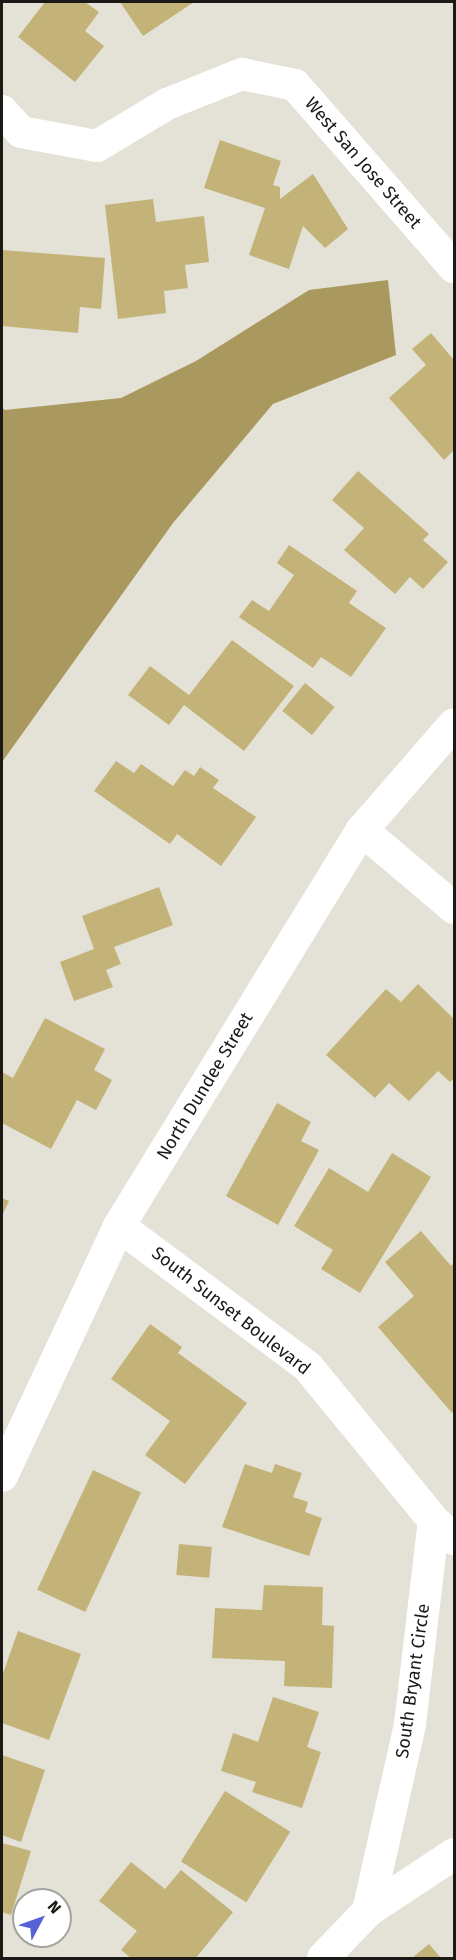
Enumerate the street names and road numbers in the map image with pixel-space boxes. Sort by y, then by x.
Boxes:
street label: West San Jose Street [300,93,426,233]
street label: North Dundee Street [152,1008,258,1164]
street label: South Sunset Boulevard [147,1242,315,1380]
street label: South Bryant Circle [391,1602,435,1760]

